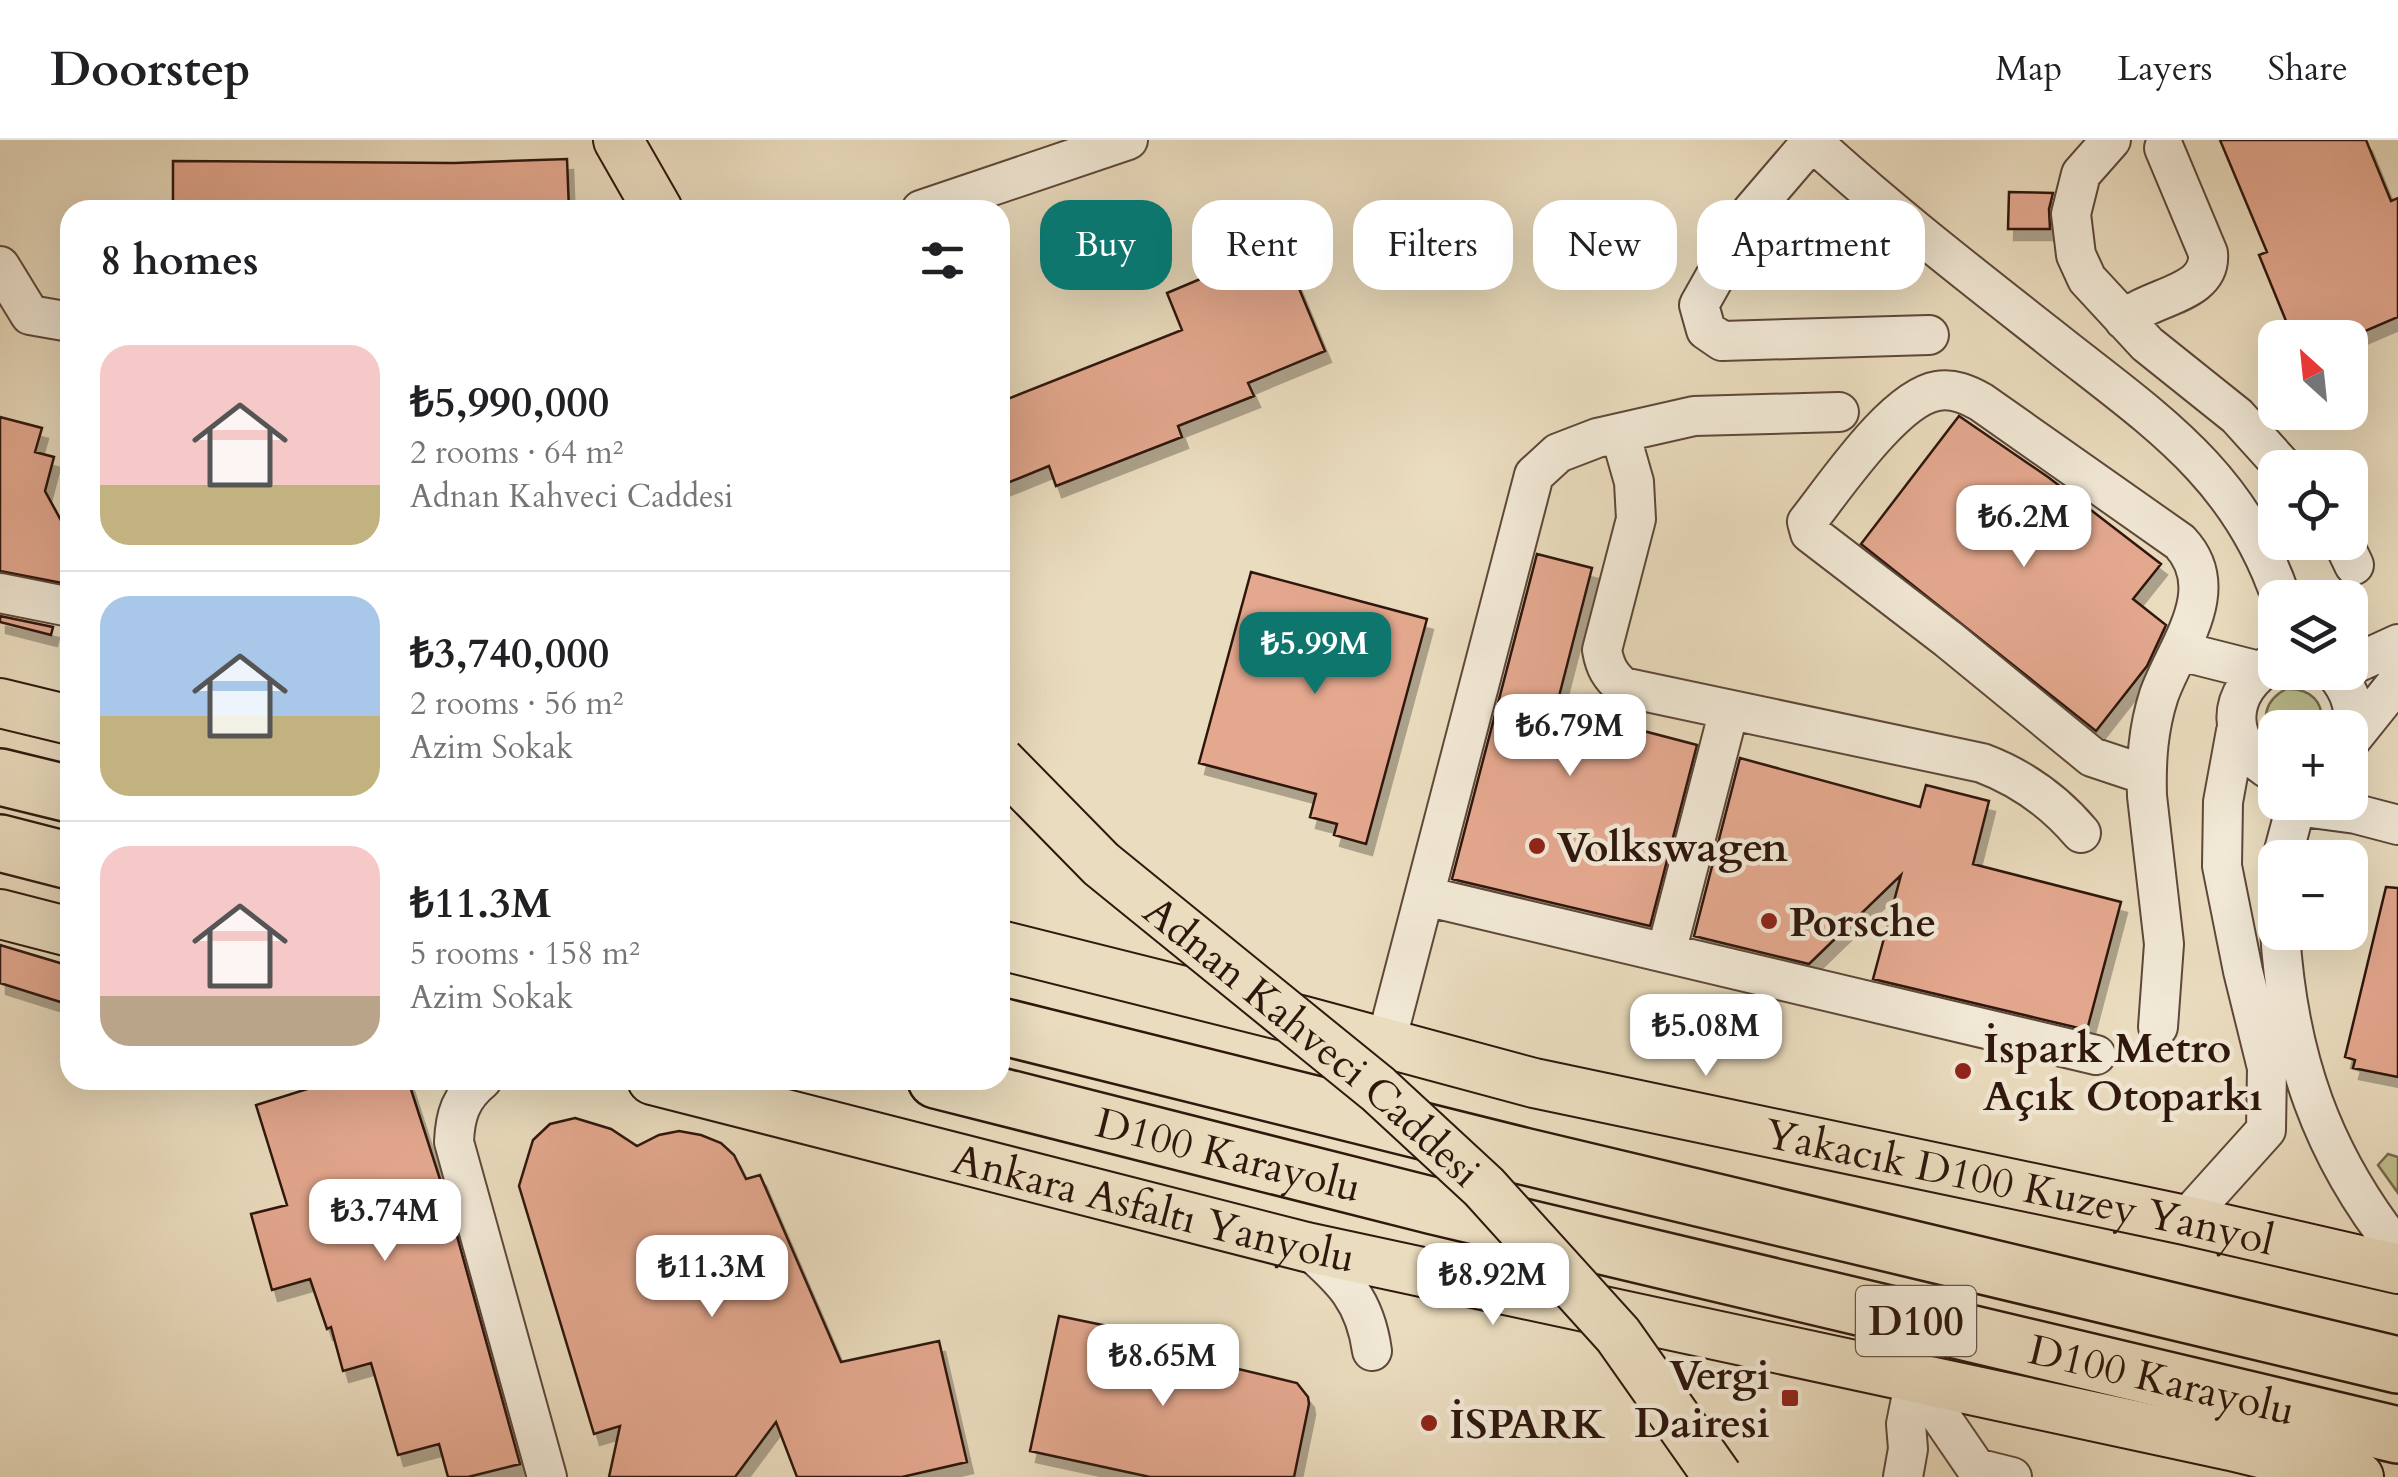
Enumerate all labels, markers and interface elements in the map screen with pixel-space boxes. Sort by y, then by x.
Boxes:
text: Doorstep [50,37,251,102]
text: Map [1996,45,2062,93]
text: Layers [2117,45,2212,93]
text: Share [2267,45,2348,93]
chip: Buy [1040,200,1172,290]
chip: Rent [1192,200,1333,290]
chip: Filters [1353,200,1513,290]
chip: New [1533,200,1677,290]
chip: Apartment [1697,200,1925,290]
text: 8 homes [100,232,258,289]
icon: filters [915,233,970,288]
north arrow [2258,320,2368,430]
map controls [2258,320,2368,950]
text: ₺5,990,000 [410,374,609,431]
icon: home [180,385,300,505]
text: 2 rooms · 64 m² [410,431,623,475]
button: locate [2258,450,2368,560]
text: Adnan Kahveci Caddesi [410,475,733,519]
pin: ₺6.2M [1954,485,2094,570]
text: ₺6.2M [1978,495,2070,539]
button: layers [2258,580,2368,690]
pin: ₺5.99M [1234,612,1396,697]
text: ₺5.99M [1261,622,1369,666]
text: ₺3,740,000 [410,625,609,682]
icon: home [180,636,300,756]
text: 2 rooms · 56 m² [410,682,623,726]
pin: ₺6.79M [1489,694,1651,779]
text: ₺6.79M [1516,704,1624,748]
button: + [2258,710,2368,820]
text: Azim Sokak [410,726,573,770]
place label: Volkswagen [1557,819,1788,876]
marker: Volkswagen [1526,835,1548,857]
button: − [2258,840,2368,950]
text: ₺11.3M [410,875,552,932]
street label: Adnan Kahveci Caddesi [1131,883,1493,1200]
icon: home [180,886,300,1006]
place label: Porsche [1789,894,1936,951]
marker: Porsche [1758,910,1780,932]
text: 5 rooms · 158 m² [410,932,640,976]
text: Azim Sokak [410,976,573,1020]
pin: ₺5.08M [1625,994,1787,1079]
text: ₺5.08M [1652,1004,1760,1048]
place label: İspark Metro Açık Otoparkı [1983,1020,2263,1125]
marker: İspark Metro Açık Otoparkı [1952,1060,1974,1082]
street label: D100 Karayolu [1090,1095,1367,1216]
street label: Yakacık D100 Kuzey Yanyol [1759,1105,2280,1270]
street label: Ankara Asfaltı Yanyolu [946,1131,1360,1287]
pin: ₺3.74M [304,1179,466,1264]
text: ₺3.74M [331,1189,439,1233]
pin: ₺11.3M [631,1235,793,1320]
pin: ₺8.92M [1412,1243,1574,1328]
text: ₺11.3M [658,1245,766,1289]
text: ₺8.92M [1439,1253,1547,1297]
road number: D100 [1856,1286,1976,1356]
street label: D100 Karayolu [2023,1321,2300,1440]
pin: ₺8.65M [1082,1324,1244,1409]
text: ₺8.65M [1109,1334,1217,1378]
place label: Vergi Dairesi [1634,1347,1770,1452]
marker: Vergi Dairesi [1779,1387,1801,1409]
place label: İSPARK [1449,1396,1605,1453]
marker: İSPARK [1418,1412,1440,1434]

